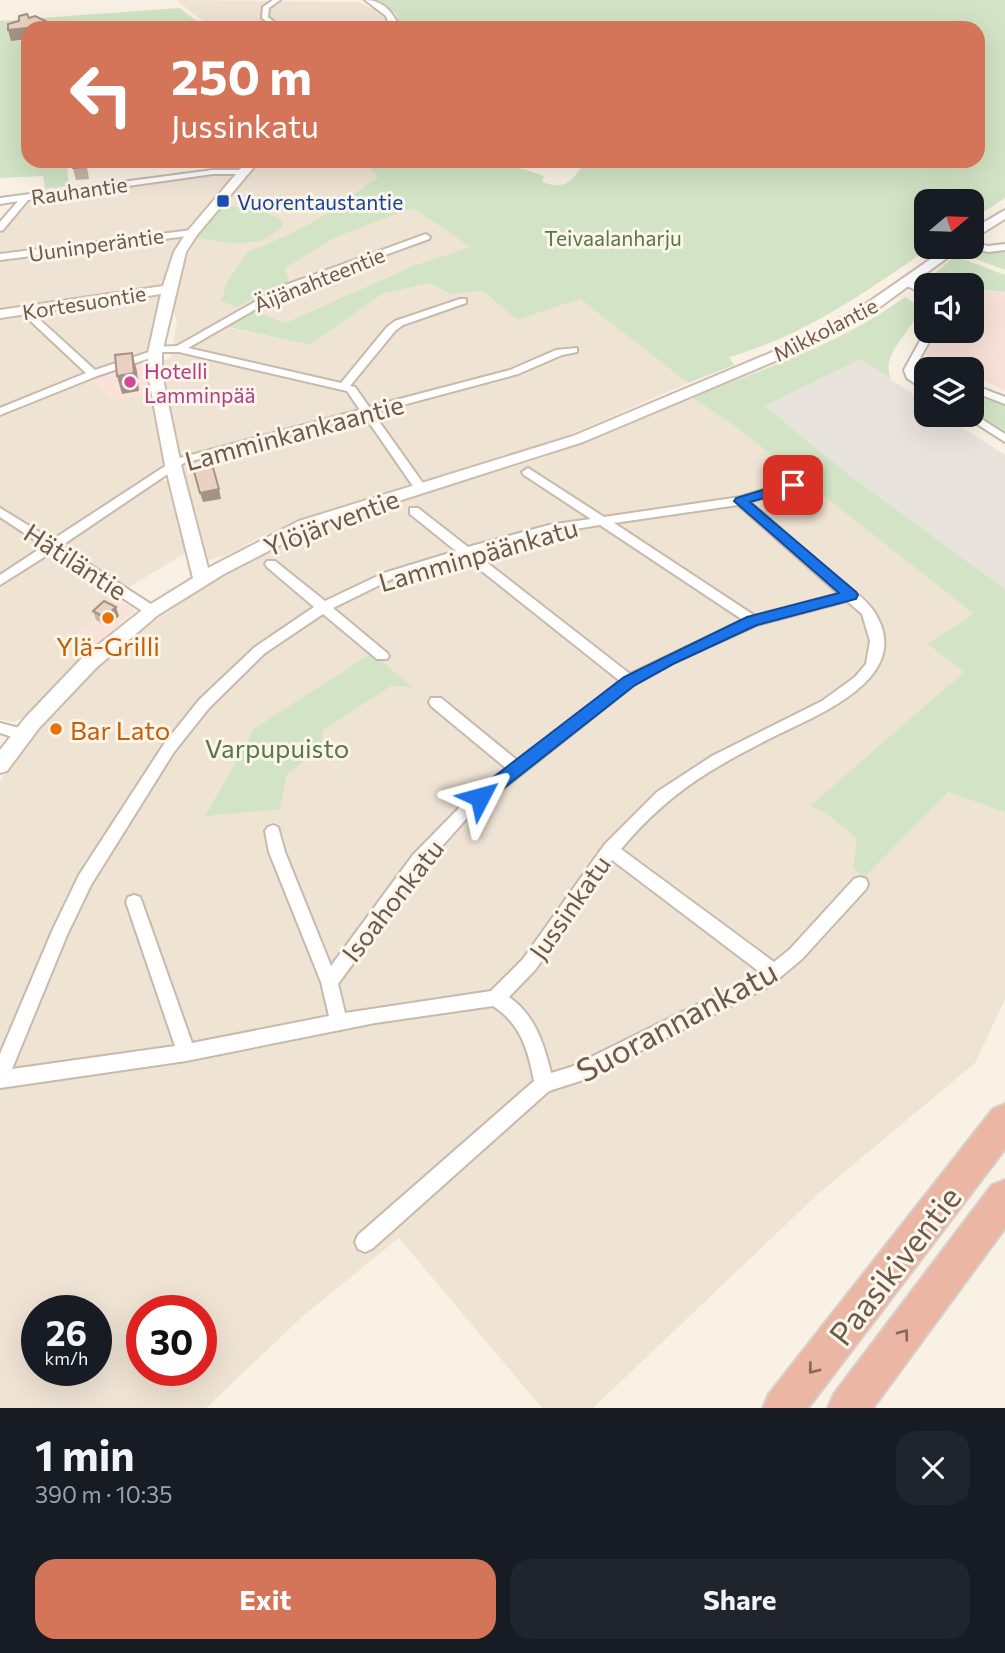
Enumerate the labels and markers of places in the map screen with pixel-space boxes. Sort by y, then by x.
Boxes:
place label: Vuorentaustantie [237,189,403,214]
marker: Vuorentaustantie [215,193,231,209]
place label: Hotelli Lamminpää [144,358,255,407]
marker: Hotelli Lamminpää [122,374,138,390]
pin [763,455,823,515]
marker: Ylä-Grilli [100,610,116,626]
place label: Ylä-Grilli [56,630,160,661]
place label: Bar Lato [70,714,170,745]
marker: Bar Lato [48,721,64,737]

